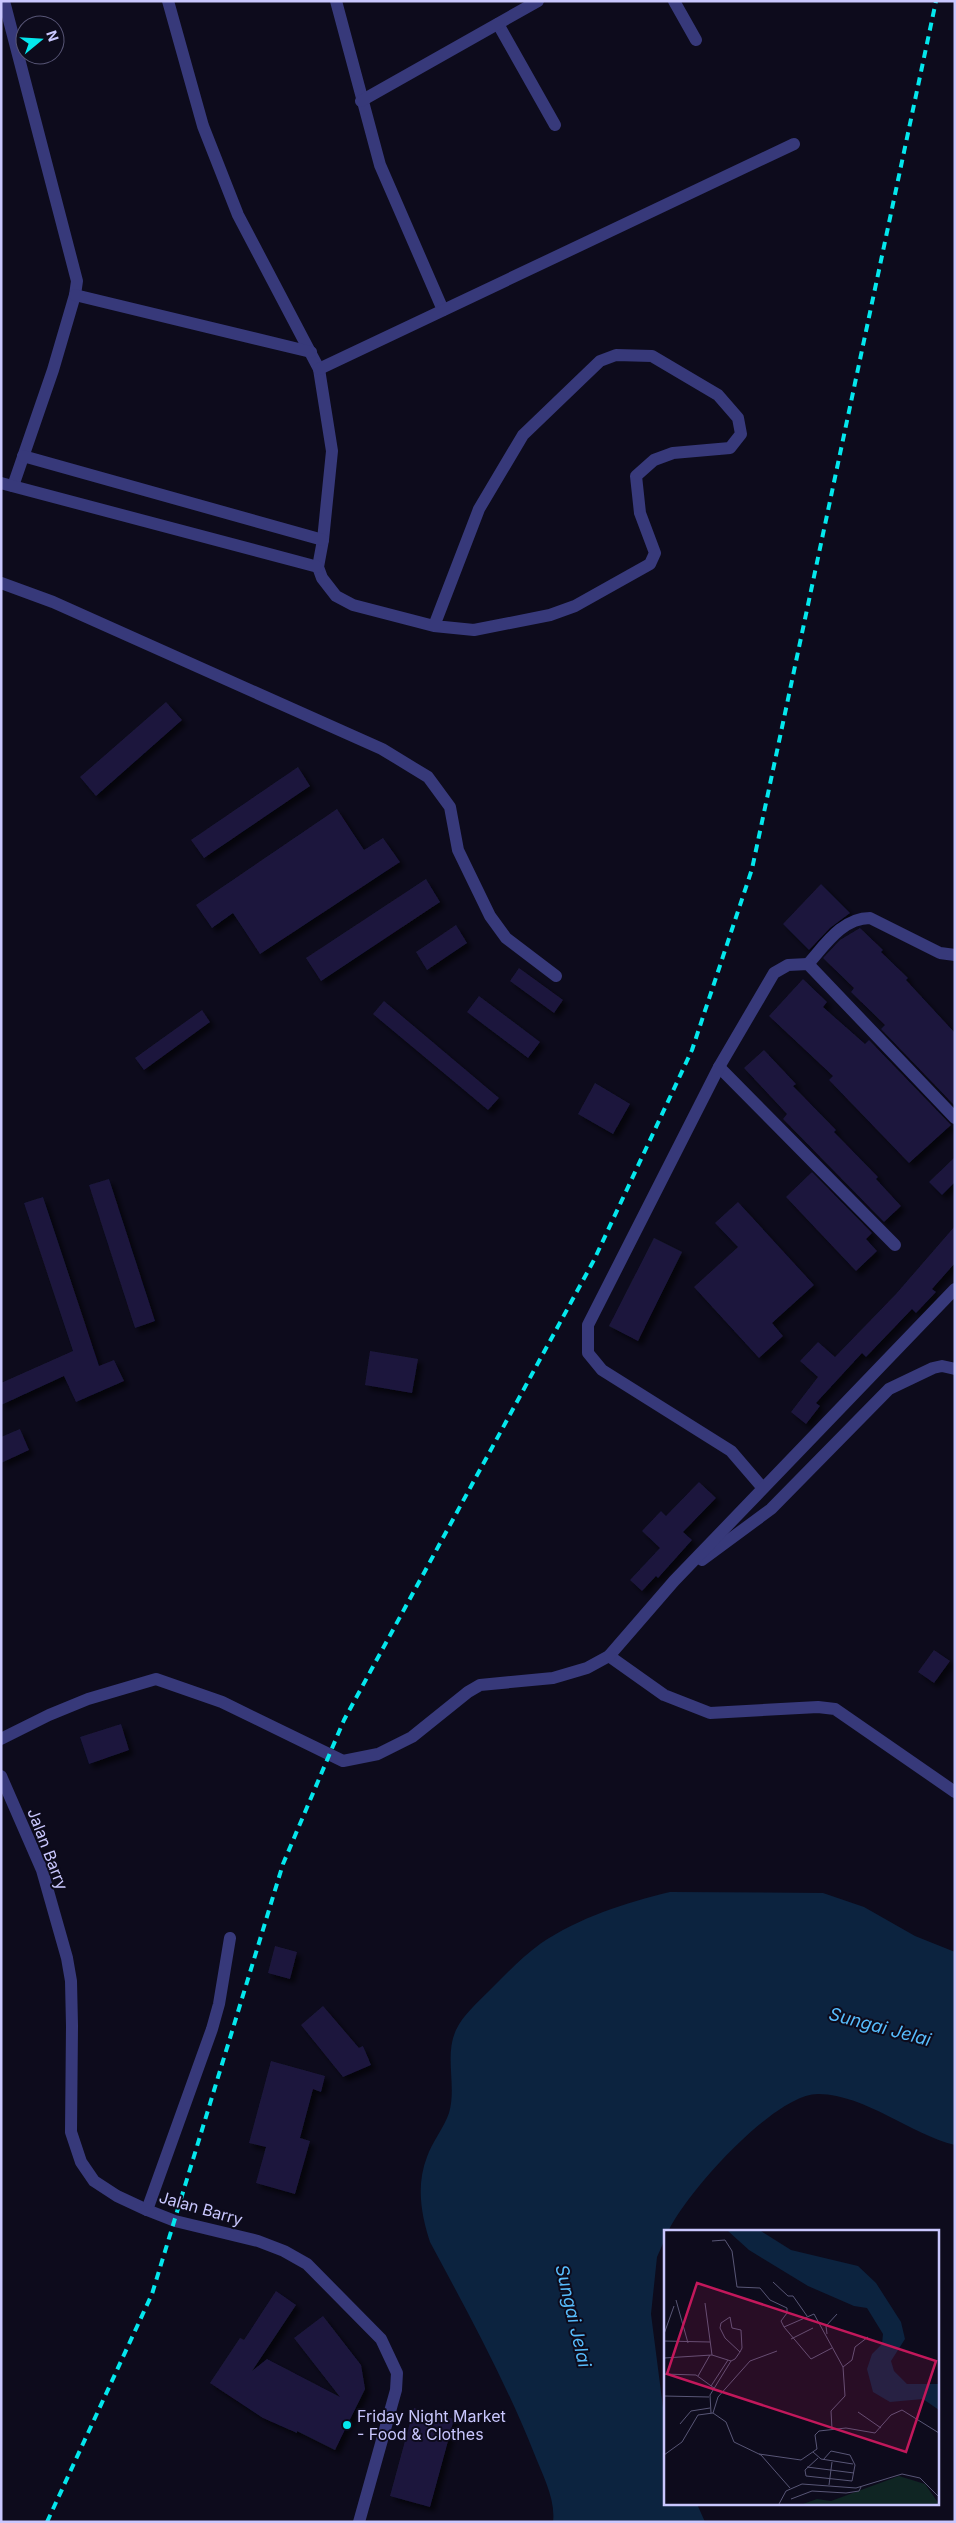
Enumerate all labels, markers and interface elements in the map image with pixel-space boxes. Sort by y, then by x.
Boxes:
north arrow [15,15,65,65]
text: N [43,28,63,44]
street label: Jalan Barry [23,1805,73,1893]
water label: Sungai Jelai [827,2003,934,2050]
street label: Jalan Barry [157,2187,245,2229]
inset map [664,2230,938,2506]
water label: Sungai Jelai [551,2262,596,2370]
place label: Friday Night Market - Food & Clothes [357,2406,506,2444]
marker: Friday Night Market - Food & Clothes [341,2419,353,2431]

